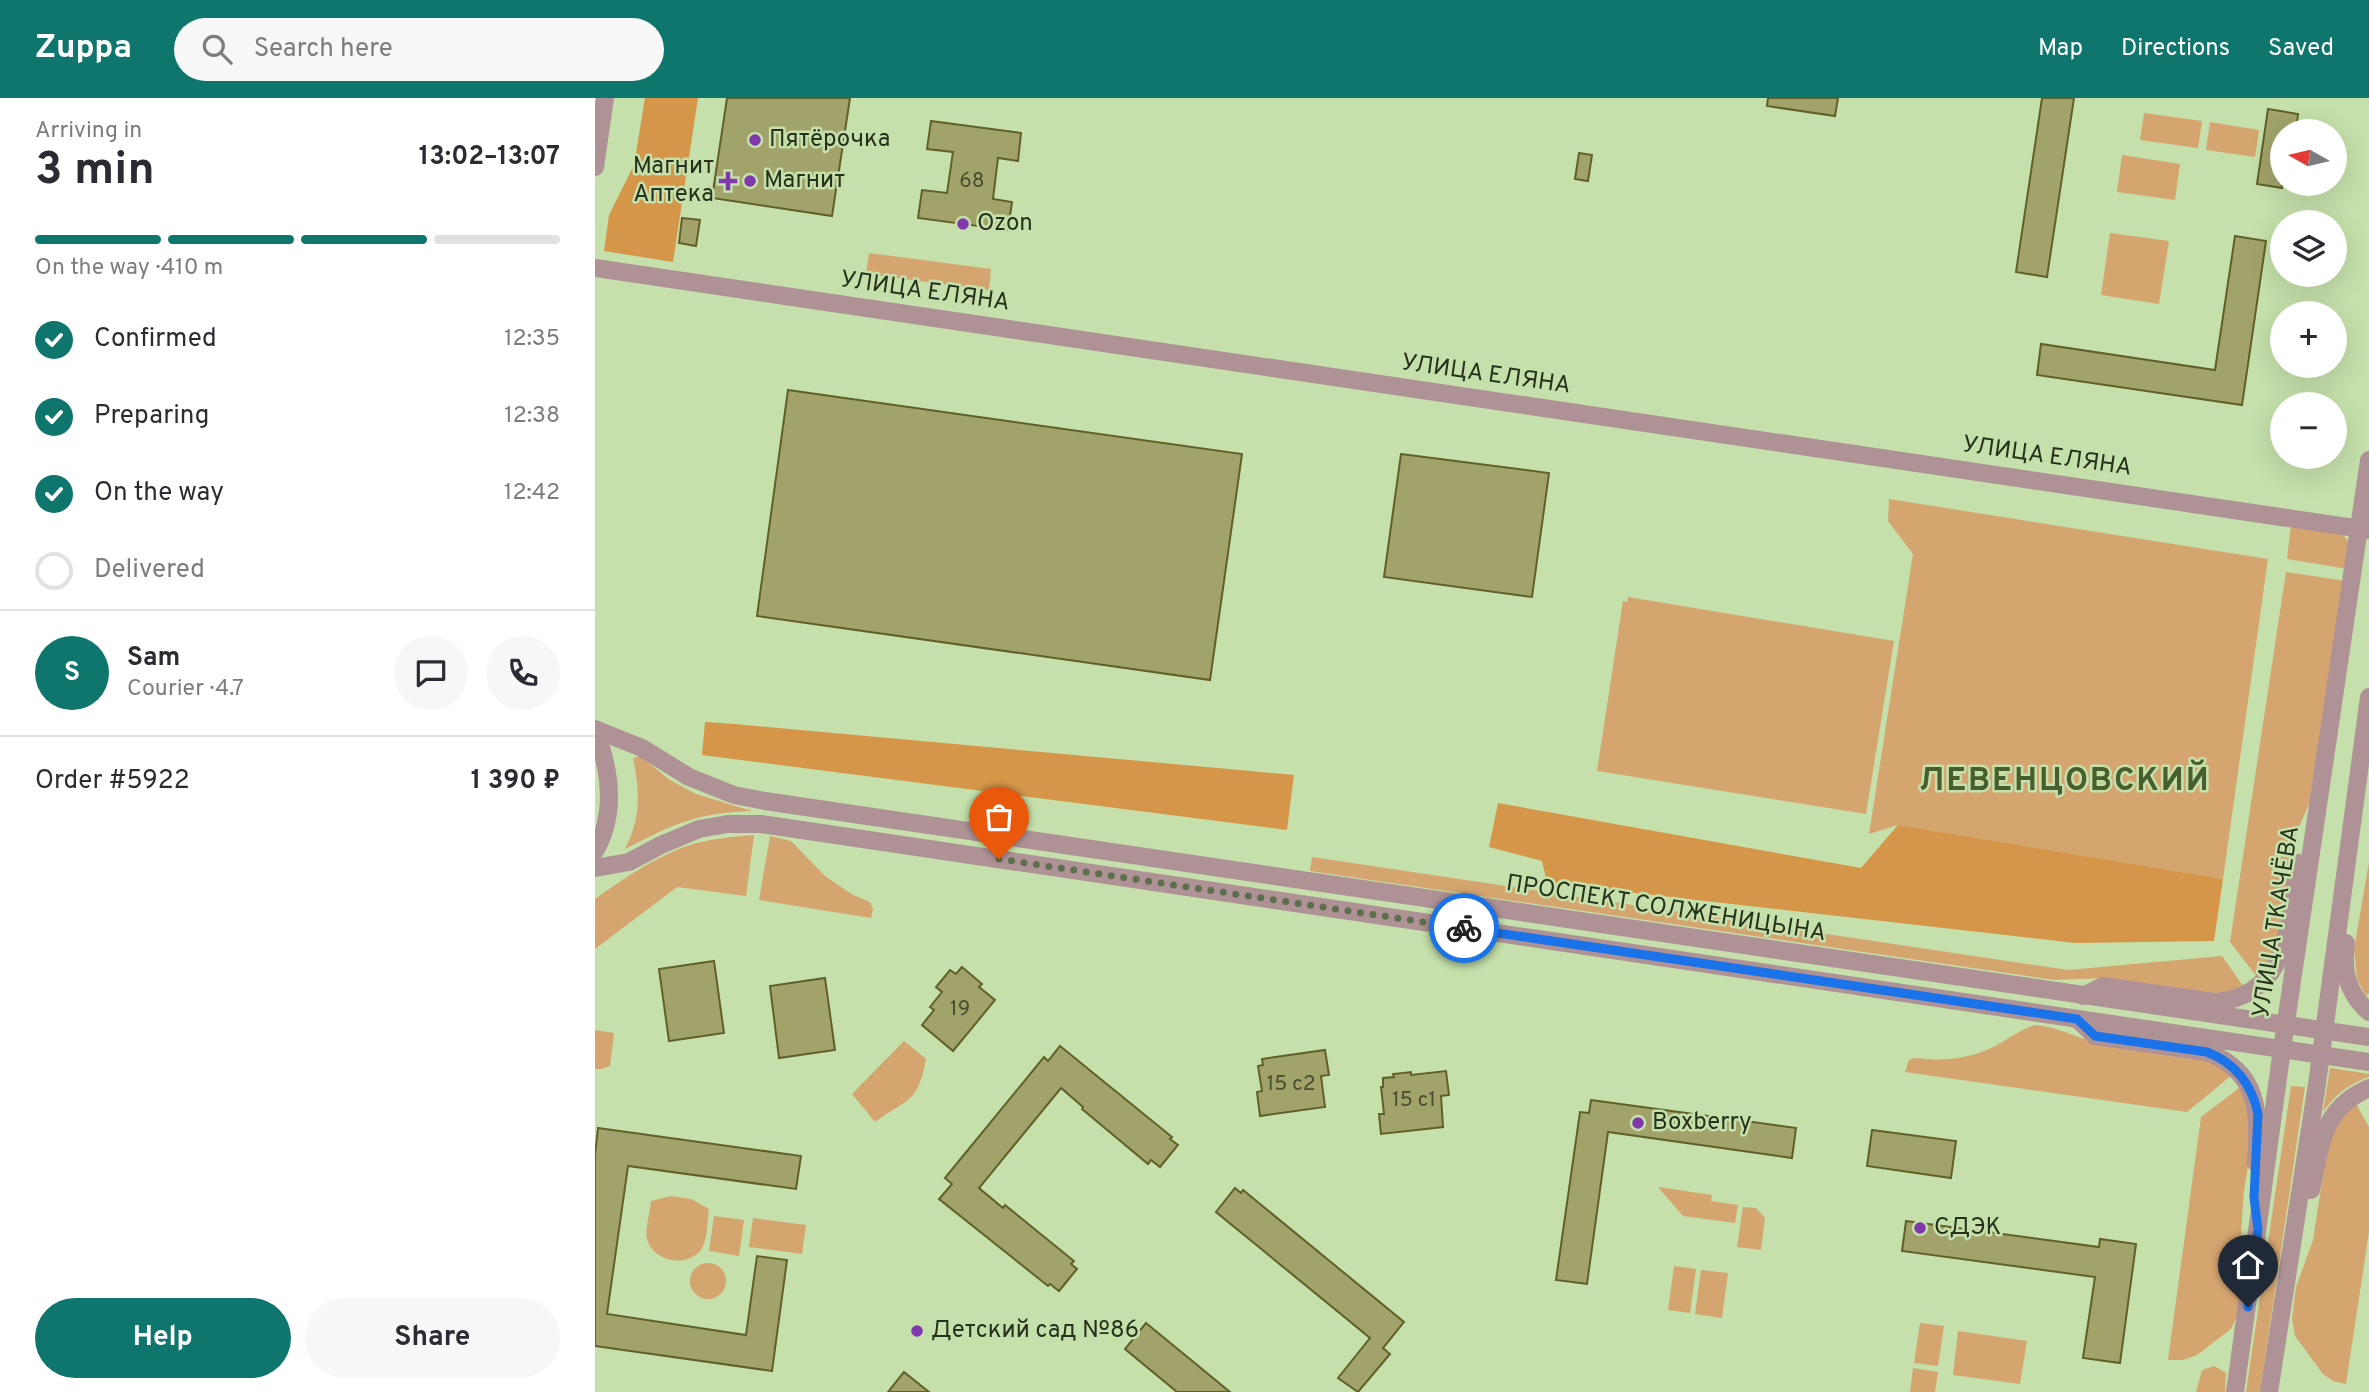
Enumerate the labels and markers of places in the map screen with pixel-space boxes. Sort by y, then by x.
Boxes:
place label: Пятёрочка [769,125,890,155]
marker: Пятёрочка [747,132,763,148]
place label: Магнит Аптека [633,152,714,210]
place label: Магнит [764,166,845,196]
marker: Магнит Аптека [720,173,736,189]
marker: Магнит [742,173,758,189]
place label: Ozon [977,209,1033,239]
marker: Ozon [955,216,971,232]
pin [969,787,1029,859]
place label: Boxberry [1652,1108,1752,1138]
marker: Boxberry [1630,1115,1646,1131]
place label: СДЭК [1934,1213,2001,1243]
marker: СДЭК [1912,1220,1928,1236]
pin [2218,1235,2278,1307]
place label: Детский сад №86 [931,1316,1139,1346]
marker: Детский сад №86 [909,1323,925,1339]

